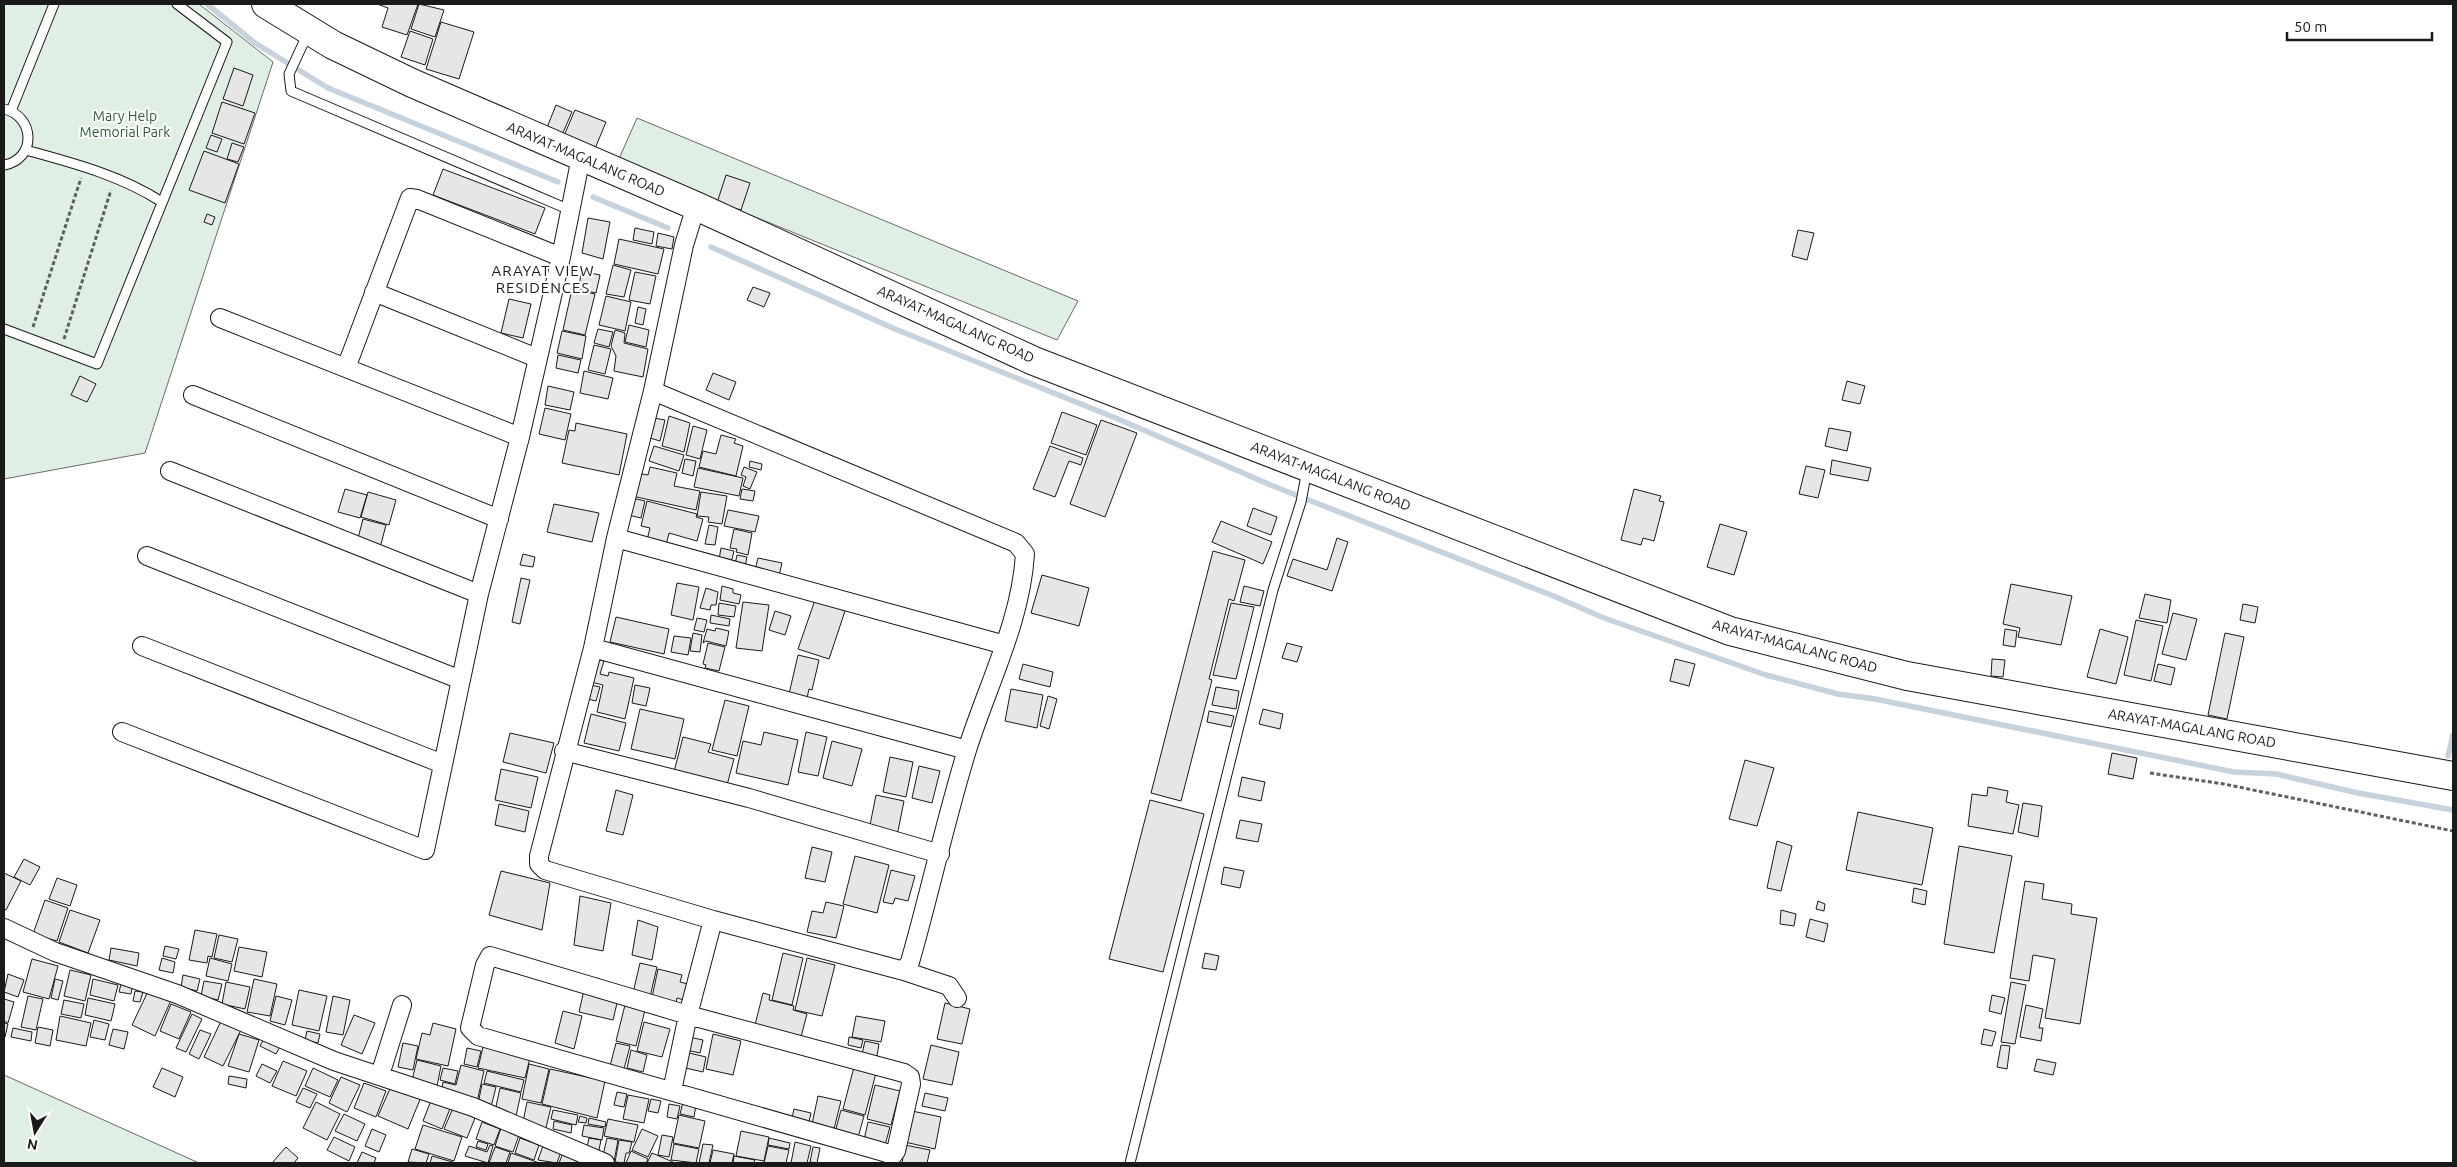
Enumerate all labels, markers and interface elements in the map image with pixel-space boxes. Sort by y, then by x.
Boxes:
scale bar [2287,10,2432,42]
text: 50 m [2294,18,2327,35]
park label: Mary Help Memorial Park [80,108,170,140]
street label: ARAYAT-MAGALANG ROAD [505,118,668,200]
district label: ARAYAT VIEW RESIDENCES [491,262,595,296]
street label: ARAYAT-MAGALANG ROAD [875,282,1037,366]
street label: ARAYAT-MAGALANG ROAD [1249,438,1413,514]
street label: ARAYAT-MAGALANG ROAD [1711,616,1879,676]
street label: ARAYAT-MAGALANG ROAD [2107,705,2277,751]
north arrow [10,1107,60,1157]
text: N [26,1136,39,1154]

